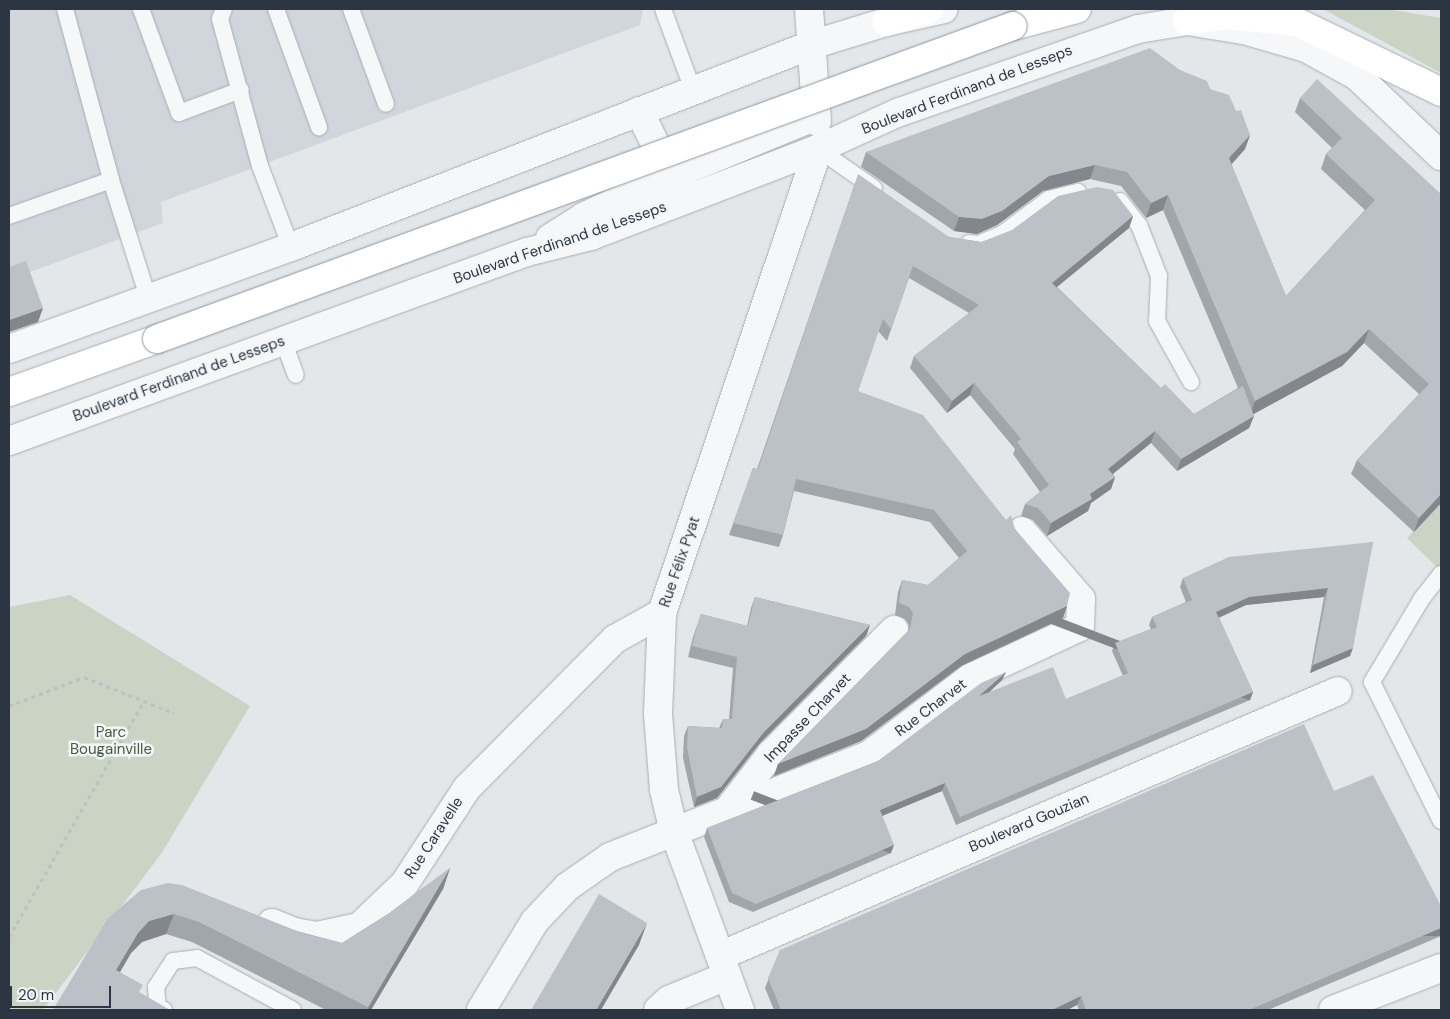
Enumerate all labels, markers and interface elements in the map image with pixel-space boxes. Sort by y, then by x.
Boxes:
street label: Boulevard Ferdinand de Lesseps [859,41,1075,139]
street label: Boulevard Ferdinand de Lesseps [451,198,669,288]
street label: Boulevard Ferdinand de Lesseps [71,332,287,426]
street label: Rue Félix Pyat [656,514,704,610]
street label: Impasse Charvet [761,670,855,766]
street label: Rue Charvet [892,675,970,741]
park label: Parc Bougainville [70,723,152,758]
street label: Boulevard Gouzian [966,790,1092,856]
street label: Rue Caravelle [401,794,467,882]
scale bar [12,976,114,1008]
text: 20 m [18,985,54,1005]

